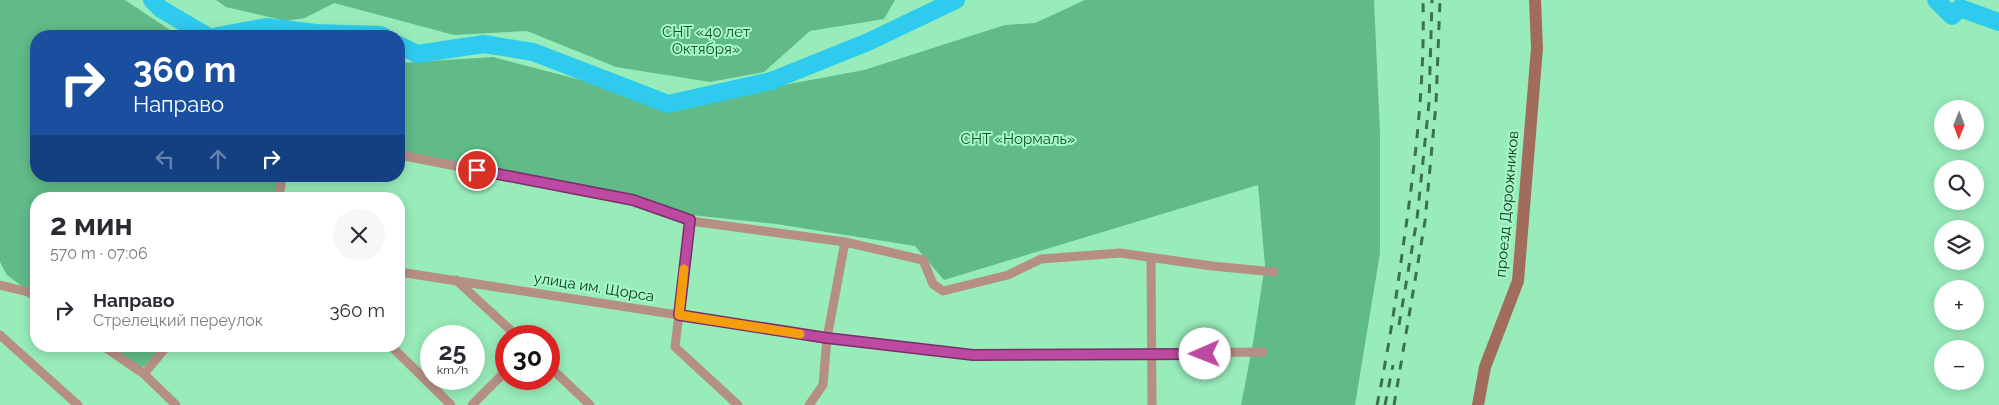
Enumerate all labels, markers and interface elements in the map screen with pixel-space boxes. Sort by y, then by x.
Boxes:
park label: СНТ «40 лет Октября» [662,23,750,58]
text: 360 m [133,49,236,90]
icon: right [50,50,115,115]
text: Направо [133,91,224,117]
north arrow [1934,100,1984,150]
map controls [1934,100,1984,390]
park label: СНТ «Нормаль» [961,130,1075,148]
street label: проезд Дорожников [1492,130,1522,278]
icon: left [151,145,179,173]
icon: ahead [204,145,232,173]
icon: right [257,145,285,173]
pin [456,149,498,191]
icon: arrive [463,156,491,184]
button: search [1934,160,1984,210]
text: 2 мин [50,207,133,242]
button: close [333,209,385,261]
button: layers [1934,220,1984,270]
text: 570 m · 07:06 [50,244,148,263]
street label: улица им. Щорса [532,269,656,305]
button: + [1934,280,1984,330]
text: Направо [93,289,174,311]
icon: right [50,296,78,324]
text: 360 m [329,299,385,321]
text: Стрелецкий переулок [93,311,263,330]
speed limit sign: 30 [495,325,560,390]
position arrow [1178,327,1230,379]
text: 25 [439,336,466,366]
button: − [1934,340,1984,390]
text: km/h [437,363,468,377]

